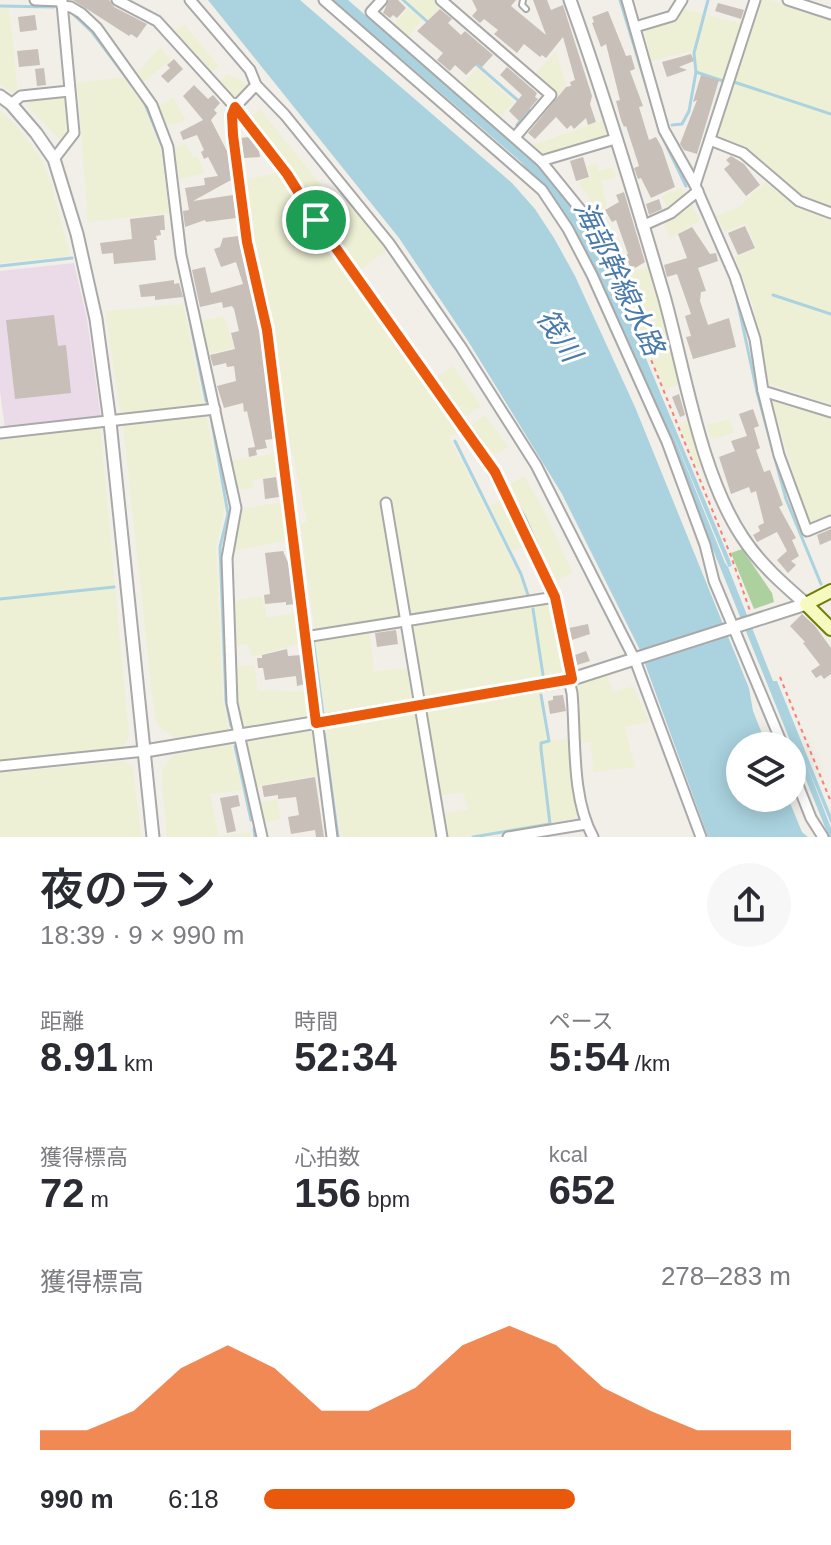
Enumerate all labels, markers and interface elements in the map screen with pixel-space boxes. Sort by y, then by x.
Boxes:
pin [282,186,350,254]
water label: 海部幹線水路 [568,196,671,362]
icon: arrive [294,198,338,242]
water label: 筏川 [531,303,589,369]
map controls [726,732,806,812]
button: layers [726,732,806,812]
button: share [707,863,791,947]
text: 夜のラン [40,865,216,914]
text: 18:39 · 9 × 990 m [40,920,245,950]
text: 距離 [40,1009,84,1034]
text: 時間 [294,1009,338,1034]
text: ペース [549,1009,614,1034]
text: 8.91 [40,1035,118,1079]
text: 52:34 [294,1035,397,1079]
text: 5:54 [549,1035,629,1079]
text: km [118,1051,153,1076]
text: /km [629,1051,670,1076]
text: kcal [549,1142,588,1167]
text: 獲得標高 [40,1145,128,1170]
text: 心拍数 [294,1145,360,1170]
text: 652 [549,1168,615,1212]
text: 72 [40,1171,85,1215]
text: 156 [294,1171,361,1215]
text: m [85,1187,109,1212]
text: bpm [361,1187,410,1212]
text: 278–283 m [661,1261,791,1291]
text: 獲得標高 [40,1267,144,1297]
text: 990 m [40,1484,114,1514]
text: 6:18 [168,1484,219,1514]

